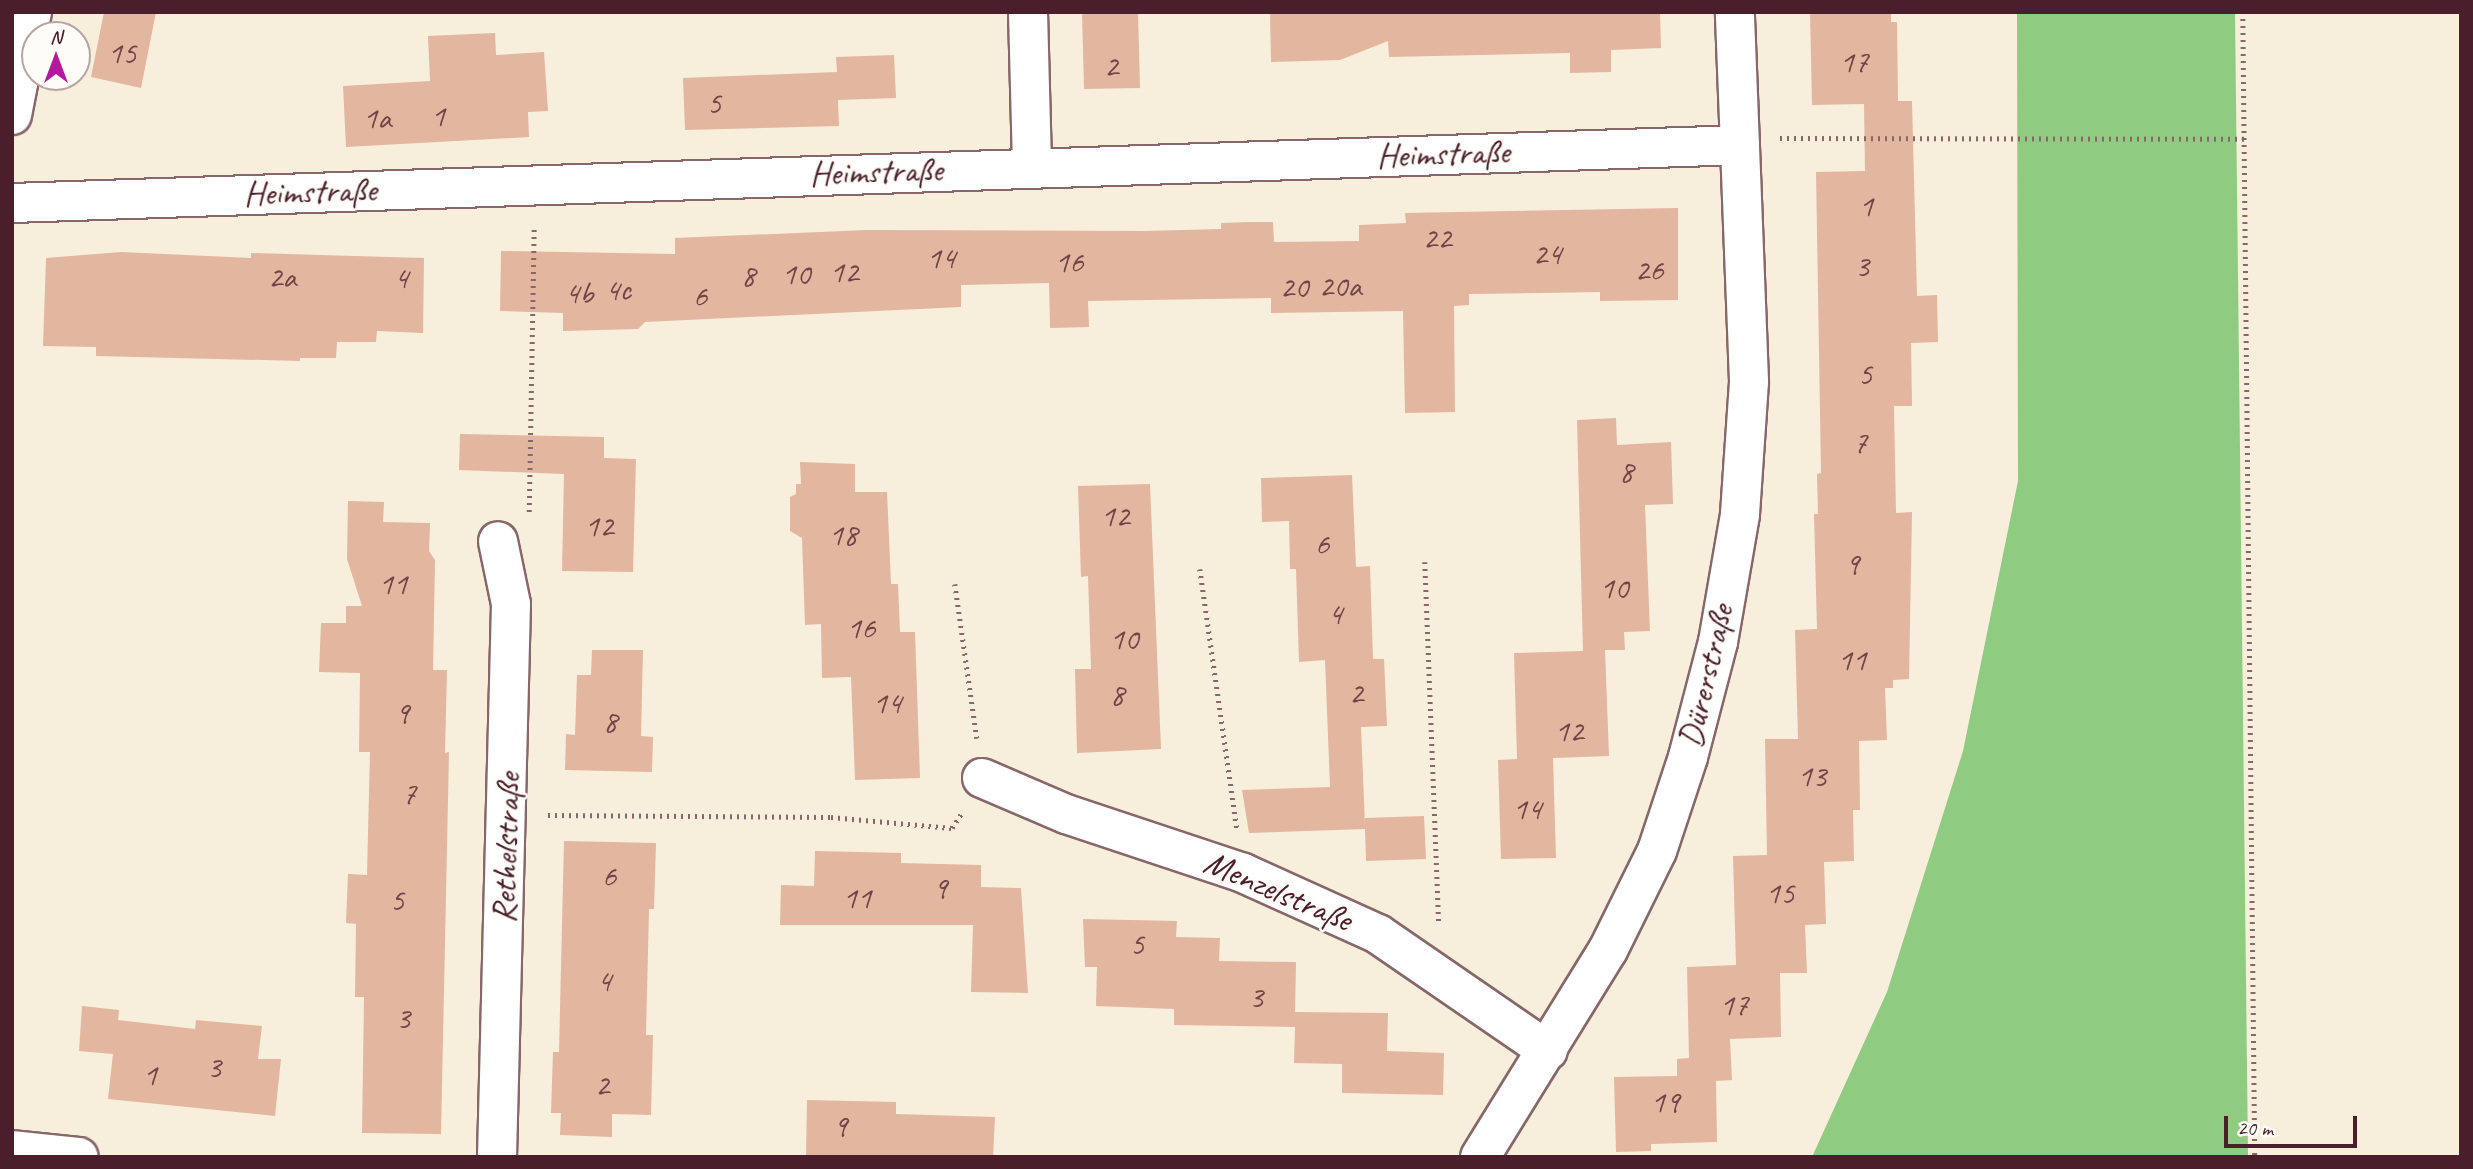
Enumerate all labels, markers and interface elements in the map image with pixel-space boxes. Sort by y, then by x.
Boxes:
north arrow [21,21,91,91]
text: N [50,25,62,49]
house number: 15 [108,34,136,72]
house number: 17 [1840,43,1868,81]
house number: 2 [1104,47,1118,85]
house number: 5 [707,84,721,122]
house number: 1 [431,97,445,135]
house number: 1a [363,99,391,137]
street label: Heimstraße [1376,131,1510,177]
street label: Heimstraße [809,149,943,195]
street label: Heimstraße [243,169,377,215]
house number: 1 [1859,187,1873,225]
house number: 22 [1423,219,1451,257]
house number: 24 [1533,235,1561,273]
house number: 14 [927,239,955,277]
house number: 16 [1055,243,1083,281]
house number: 3 [1855,247,1869,285]
house number: 26 [1635,251,1663,289]
house number: 12 [830,253,858,291]
house number: 10 [782,255,810,293]
house number: 8 [741,257,755,295]
house number: 2a [268,258,296,296]
house number: 4 [394,259,408,297]
house number: 20a [1319,267,1361,305]
house number: 20 [1280,268,1308,306]
house number: 4c [605,271,631,309]
house number: 4b [565,274,593,312]
house number: 6 [693,277,707,315]
house number: 5 [1858,355,1872,393]
house number: 7 [1853,424,1867,462]
house number: 8 [1619,453,1633,491]
house number: 12 [1101,497,1129,535]
house number: 12 [585,507,613,545]
house number: 18 [829,516,857,554]
house number: 6 [1315,525,1329,563]
house number: 9 [1845,545,1859,583]
house number: 11 [379,565,407,603]
house number: 10 [1600,569,1628,607]
house number: 4 [1328,595,1342,633]
street label: Dürerstraße [1669,601,1743,751]
house number: 16 [847,609,875,647]
house number: 10 [1110,620,1138,658]
house number: 11 [1838,641,1866,679]
house number: 2 [1349,674,1363,712]
house number: 8 [1110,676,1124,714]
house number: 14 [873,684,901,722]
house number: 9 [395,694,409,732]
house number: 8 [603,703,617,741]
house number: 12 [1555,712,1583,750]
house number: 13 [1798,757,1826,795]
street label: Rethelstraße [482,772,530,924]
house number: 7 [402,775,416,813]
house number: 14 [1513,790,1541,828]
street label: Menzelstraße [1198,841,1358,941]
house number: 6 [602,857,616,895]
house number: 9 [933,869,947,907]
house number: 15 [1766,874,1794,912]
house number: 11 [843,879,871,917]
house number: 5 [390,881,404,919]
house number: 5 [1130,925,1144,963]
house number: 4 [597,962,611,1000]
house number: 3 [1249,978,1263,1016]
house number: 17 [1720,986,1748,1024]
house number: 3 [396,999,410,1037]
house number: 3 [207,1048,221,1086]
house number: 1 [143,1056,157,1094]
house number: 2 [595,1066,609,1104]
house number: 19 [1651,1083,1679,1121]
scale bar [2228,1102,2361,1146]
house number: 9 [833,1107,847,1145]
text: 20 m [2237,1115,2273,1141]

